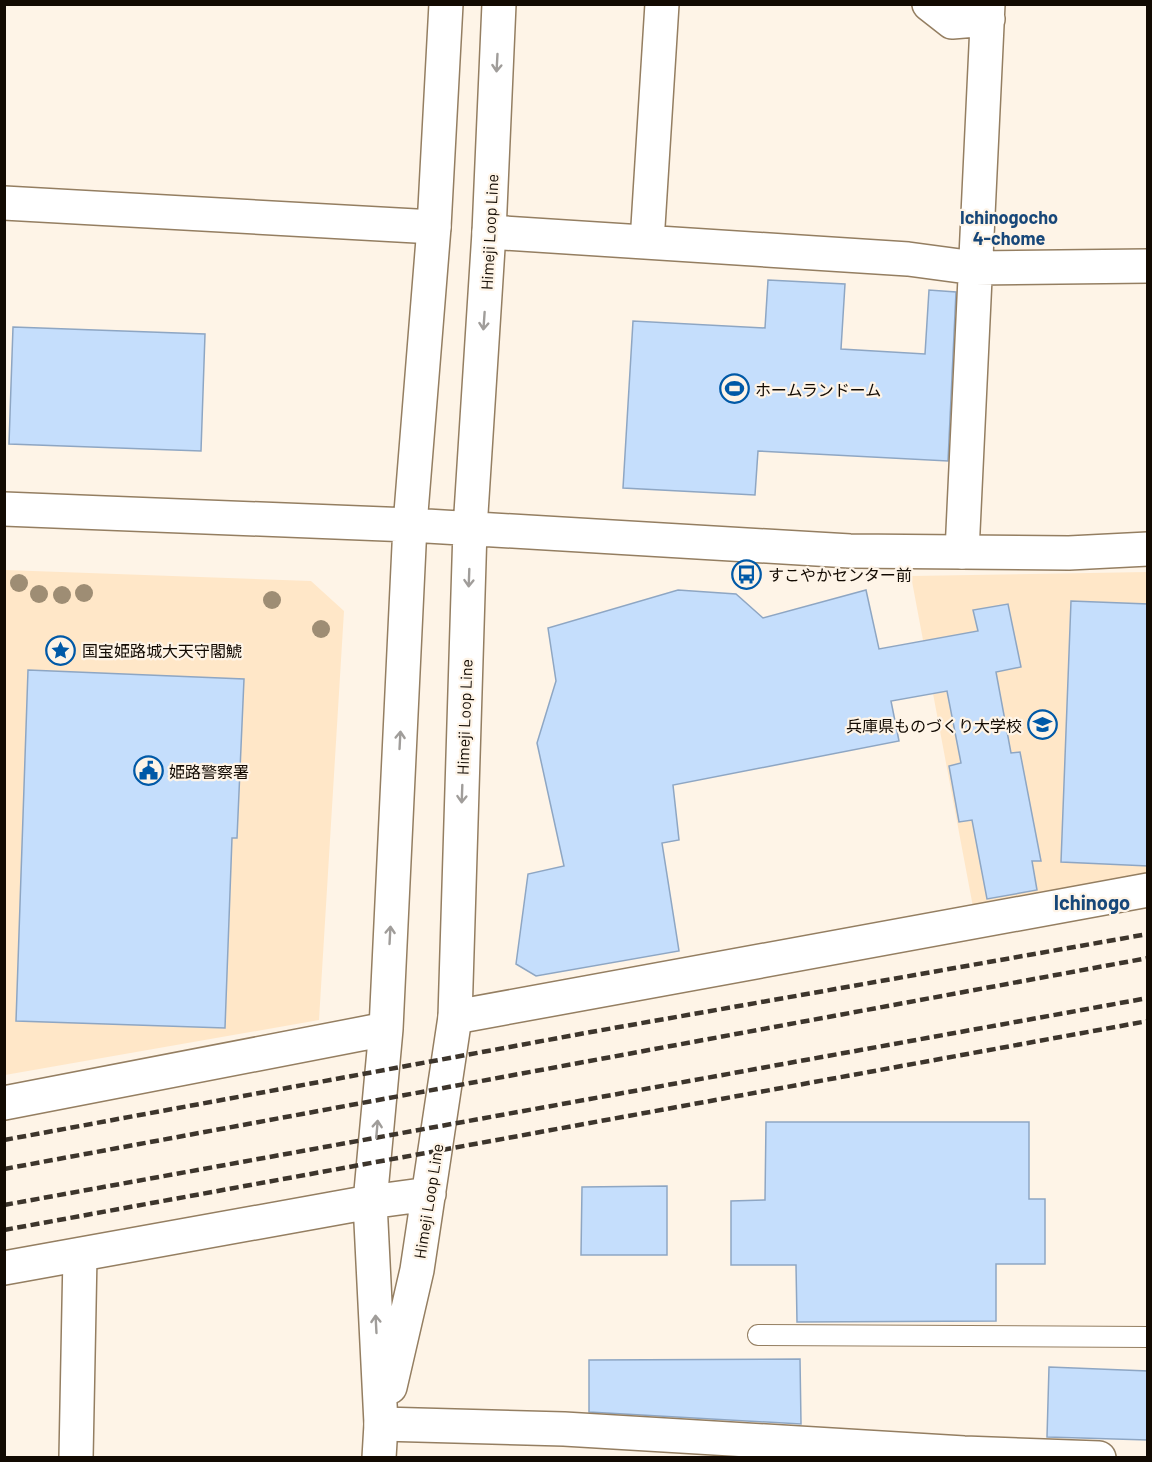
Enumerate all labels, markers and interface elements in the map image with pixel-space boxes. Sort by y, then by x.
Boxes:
one-way arrow [491,52,502,72]
street label: Himeji Loop Line [476,173,502,291]
district label: Ichinogocho 4-chome [960,206,1058,249]
one-way arrow [478,310,489,330]
sports icon: ホームランドーム [718,373,750,405]
place label: ホームランドーム [755,380,881,399]
bus stop icon: すこやかセンター前 [731,558,763,590]
place label: すこやかセンター前 [768,565,912,584]
one-way arrow [463,568,475,588]
place icon: 国宝姫路城大天守閣鯱 [45,634,77,666]
place label: 国宝姫路城大天守閣鯱 [82,641,242,660]
street label: Himeji Loop Line [452,659,476,775]
school or university icon: 兵庫県ものづくり大学校 [1027,709,1059,741]
place label: 兵庫県ものづくり大学校 [846,716,1022,735]
one-way arrow [394,730,405,750]
public building icon: 姫路警察署 [132,755,164,787]
place label: 姫路警察署 [169,762,249,781]
one-way arrow [456,784,468,804]
district label: Ichinogo [1054,890,1130,914]
one-way arrow [385,925,396,945]
one-way arrow [372,1120,383,1140]
street label: Himeji Loop Line [410,1142,446,1260]
one-way arrow [371,1314,382,1334]

